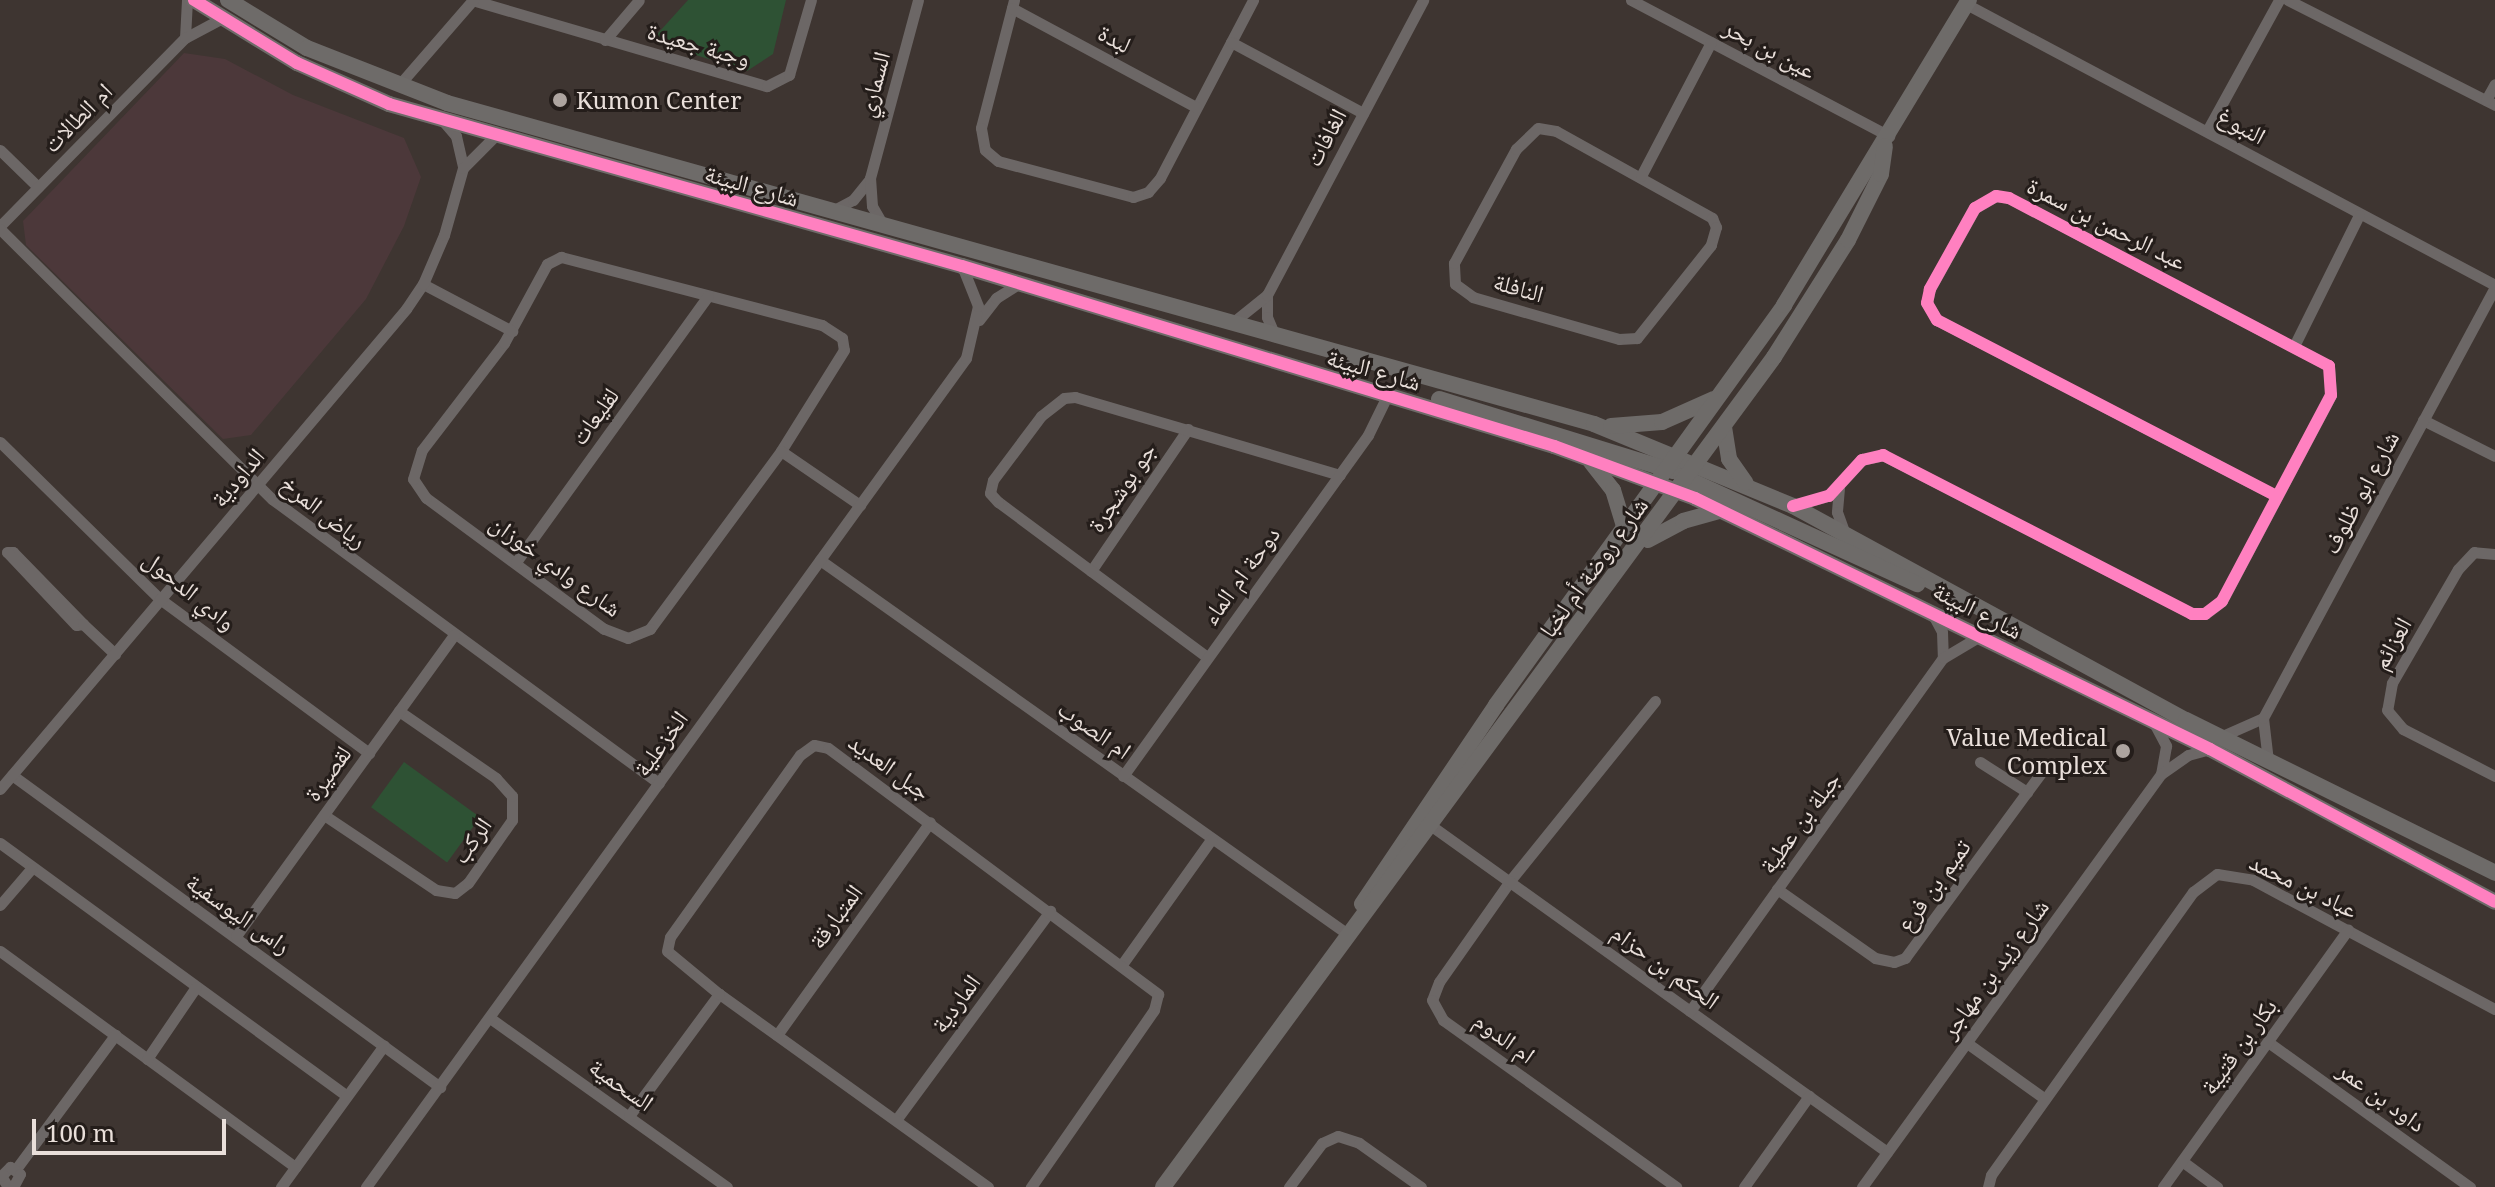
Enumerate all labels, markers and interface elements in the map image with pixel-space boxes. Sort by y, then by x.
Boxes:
street label: عين بن بحر [1719,12,1821,84]
street label: وجبة جعيدة [644,16,754,72]
street label: لبدة [1094,17,1136,59]
street label: السماري [850,48,896,120]
street label: ام الطالات [36,76,118,158]
place label: Kumon Center [576,86,741,114]
marker: Kumon Center [551,91,569,109]
street label: النبوغ [2213,100,2271,150]
street label: الغافات [1298,103,1352,171]
street label: شارع البيئة [702,158,802,212]
street label: عبد الرحمن بن سمرة [2023,170,2191,276]
street label: النافلة [1491,266,1547,308]
street label: شارع البيئة [1324,342,1424,396]
street label: لقليعات [564,382,624,450]
street label: شارع ابو ظلوف [2316,426,2404,558]
street label: جو بوشجرة [1081,437,1161,537]
street label: الداودية [204,442,270,512]
street label: رياض المرخ [275,468,373,554]
street label: شارع روضة أم لخبا [1533,491,1653,643]
street label: شارع وادي خوزان [485,508,627,622]
street label: دوحة ام الماء [1195,520,1285,630]
street label: وادي الدحول [138,544,242,636]
street label: شارع البيئة [1929,575,2027,645]
street label: العزائم [2365,612,2417,674]
street label: ام الصوب [1053,693,1137,765]
street label: الخزعلية [627,705,693,781]
place label: Value Medical Complex [1946,723,2107,779]
street label: جبل العديد [843,727,937,805]
street label: لقصيرة [297,740,357,806]
marker: Value Medical Complex [2114,742,2132,760]
street label: جبلة بن عطية [1752,765,1846,879]
street label: الركب [445,811,497,869]
street label: تميم بن فرع [1890,833,1976,937]
street label: عباد بن محمد [2245,847,2363,923]
street label: راس اليوسفية [181,867,297,959]
street label: المتبارقة [802,878,868,954]
street label: شارع زيد بن مهاجر [1934,893,2054,1043]
street label: الحكم بن حزام [1607,917,1725,1015]
street label: الماردية [924,968,986,1038]
street label: بكار بن قتيبة [2194,993,2282,1099]
street label: ام الدوم [1469,1005,1541,1069]
street label: السحمية [584,1052,660,1116]
street label: داود بن عمر [2332,1054,2432,1138]
scale bar [36,1103,230,1153]
text: 100 m [46,1116,115,1149]

